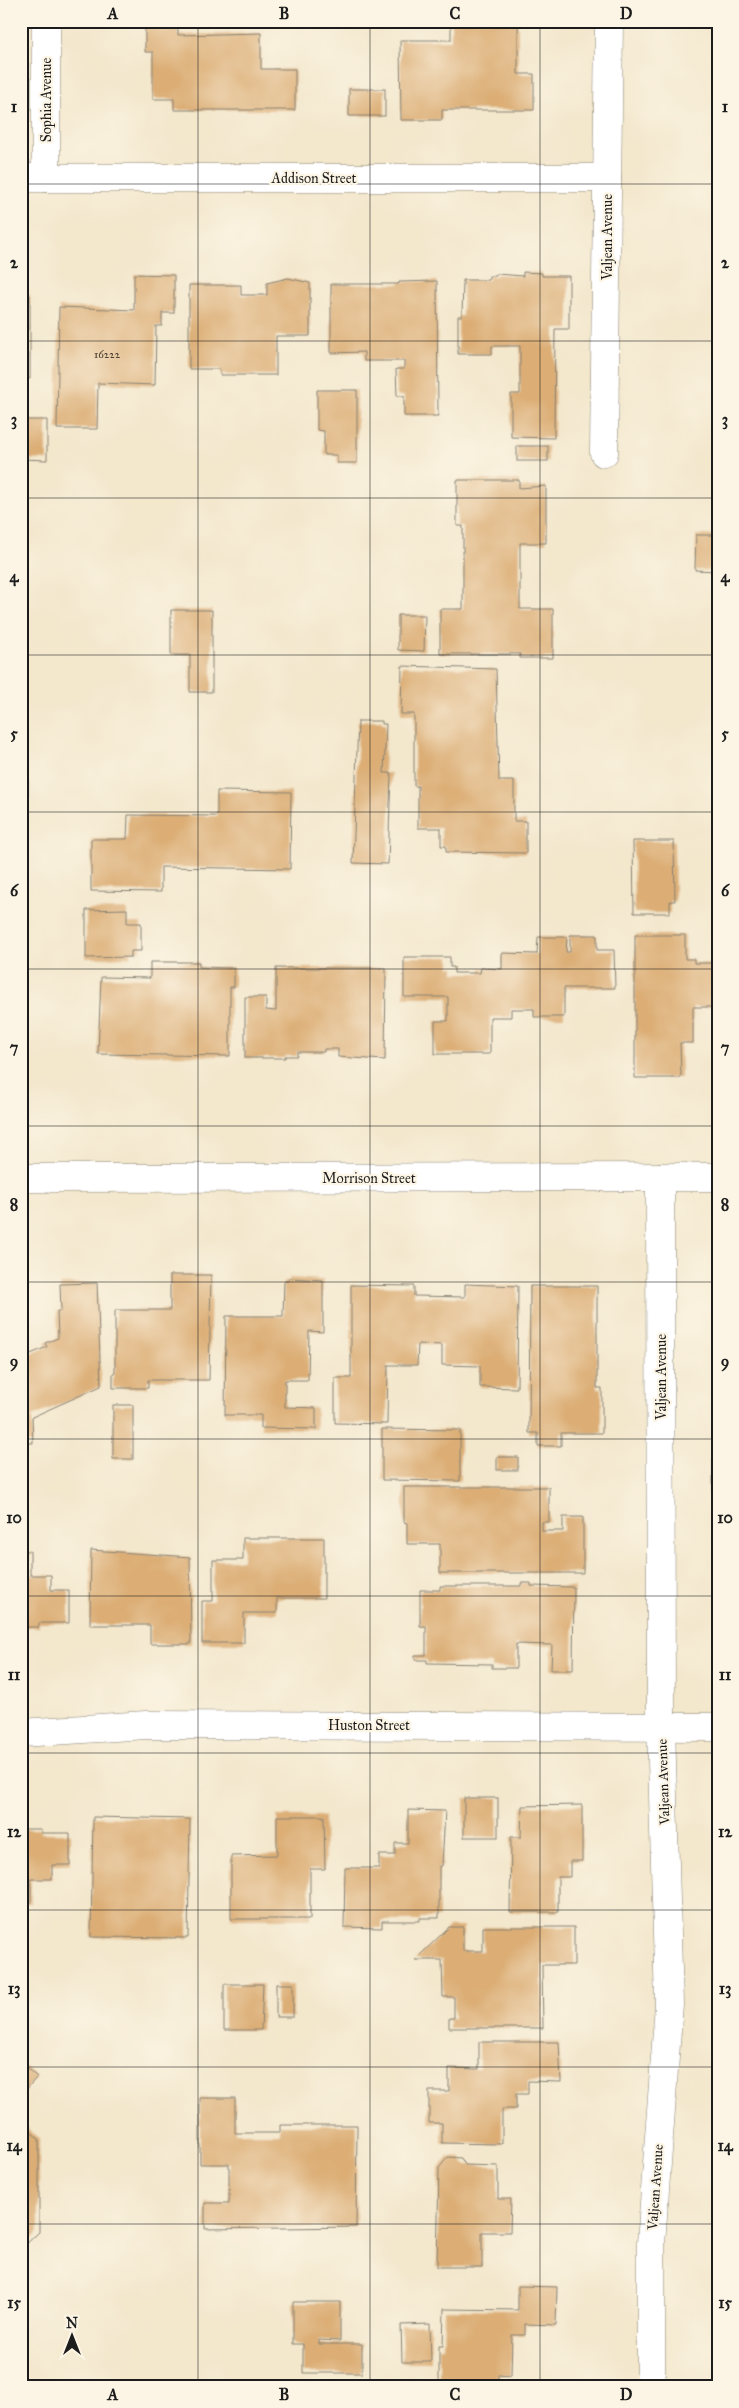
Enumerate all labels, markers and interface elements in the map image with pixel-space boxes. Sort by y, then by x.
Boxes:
text: A [107,4,119,23]
text: B [279,4,289,23]
text: C [450,4,461,23]
text: D [620,4,633,23]
street label: Sophia Avenue [38,57,55,142]
text: 1 [11,97,18,116]
text: 1 [722,97,729,116]
street label: Addison Street [271,170,356,187]
street label: Valjean Avenue [599,194,616,281]
text: 2 [10,253,19,272]
text: 2 [721,253,730,272]
house number: 16222 [94,348,121,361]
text: 3 [11,410,17,430]
text: 3 [722,410,728,430]
text: 4 [10,567,20,587]
text: 4 [721,567,731,587]
text: 5 [10,724,18,743]
text: 5 [721,724,729,743]
text: 6 [10,881,19,900]
text: 6 [721,881,730,900]
text: 7 [10,1038,19,1057]
text: 7 [721,1038,730,1057]
street label: Morrison Street [322,1170,416,1187]
text: 8 [10,1195,18,1214]
text: 8 [721,1195,729,1214]
street label: Valjean Avenue [653,1334,670,1421]
text: 9 [10,1352,18,1372]
text: 9 [721,1352,729,1372]
text: 10 [6,1508,22,1527]
text: 10 [717,1508,733,1527]
text: 11 [8,1665,21,1684]
text: 11 [719,1665,732,1684]
street label: Huston Street [328,1717,410,1734]
street label: Valjean Avenue [653,1738,674,1826]
text: 12 [7,1822,22,1841]
text: 12 [718,1822,733,1841]
text: 13 [8,1979,20,1999]
text: 13 [719,1979,731,1999]
text: 14 [6,2136,23,2156]
text: 14 [717,2136,734,2156]
street label: Valjean Avenue [644,2143,667,2232]
text: 15 [7,2293,21,2312]
text: 15 [718,2293,732,2312]
north arrow [48,2310,98,2360]
text: N [66,2315,78,2332]
text: A [107,2385,119,2404]
text: B [279,2385,289,2404]
text: C [450,2385,461,2404]
text: D [620,2385,633,2404]

